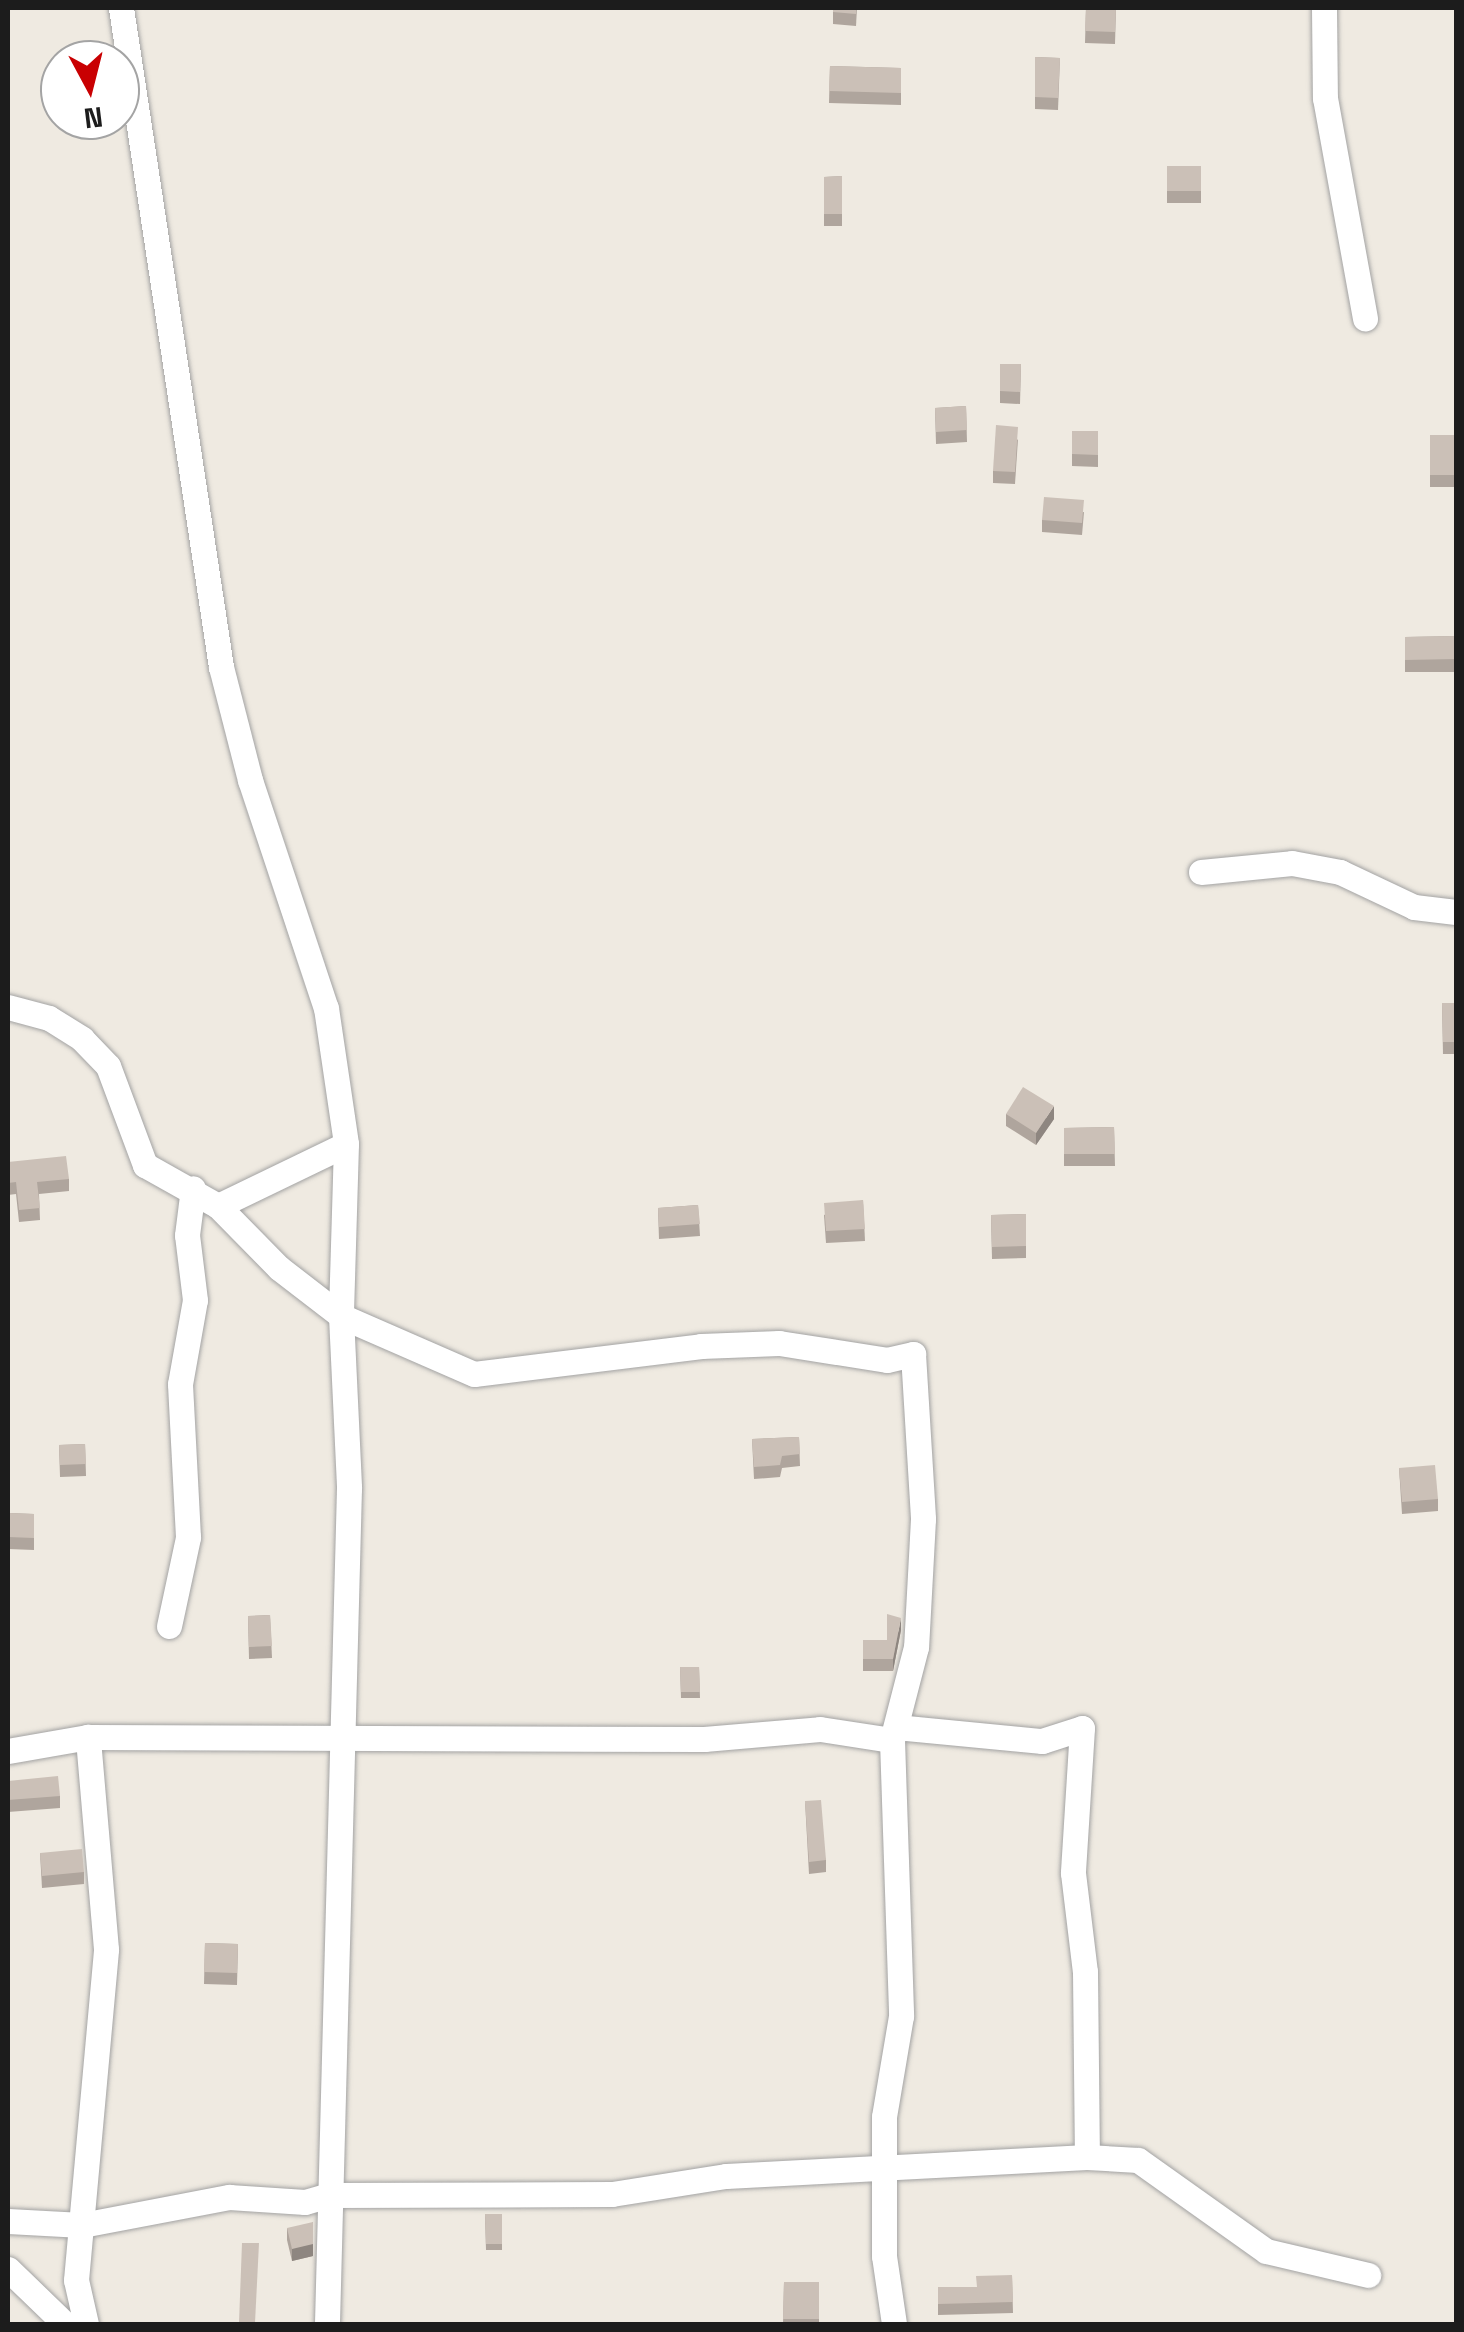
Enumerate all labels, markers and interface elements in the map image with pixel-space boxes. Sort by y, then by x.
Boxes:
north arrow [40,40,140,140]
text: N [82,99,105,137]

